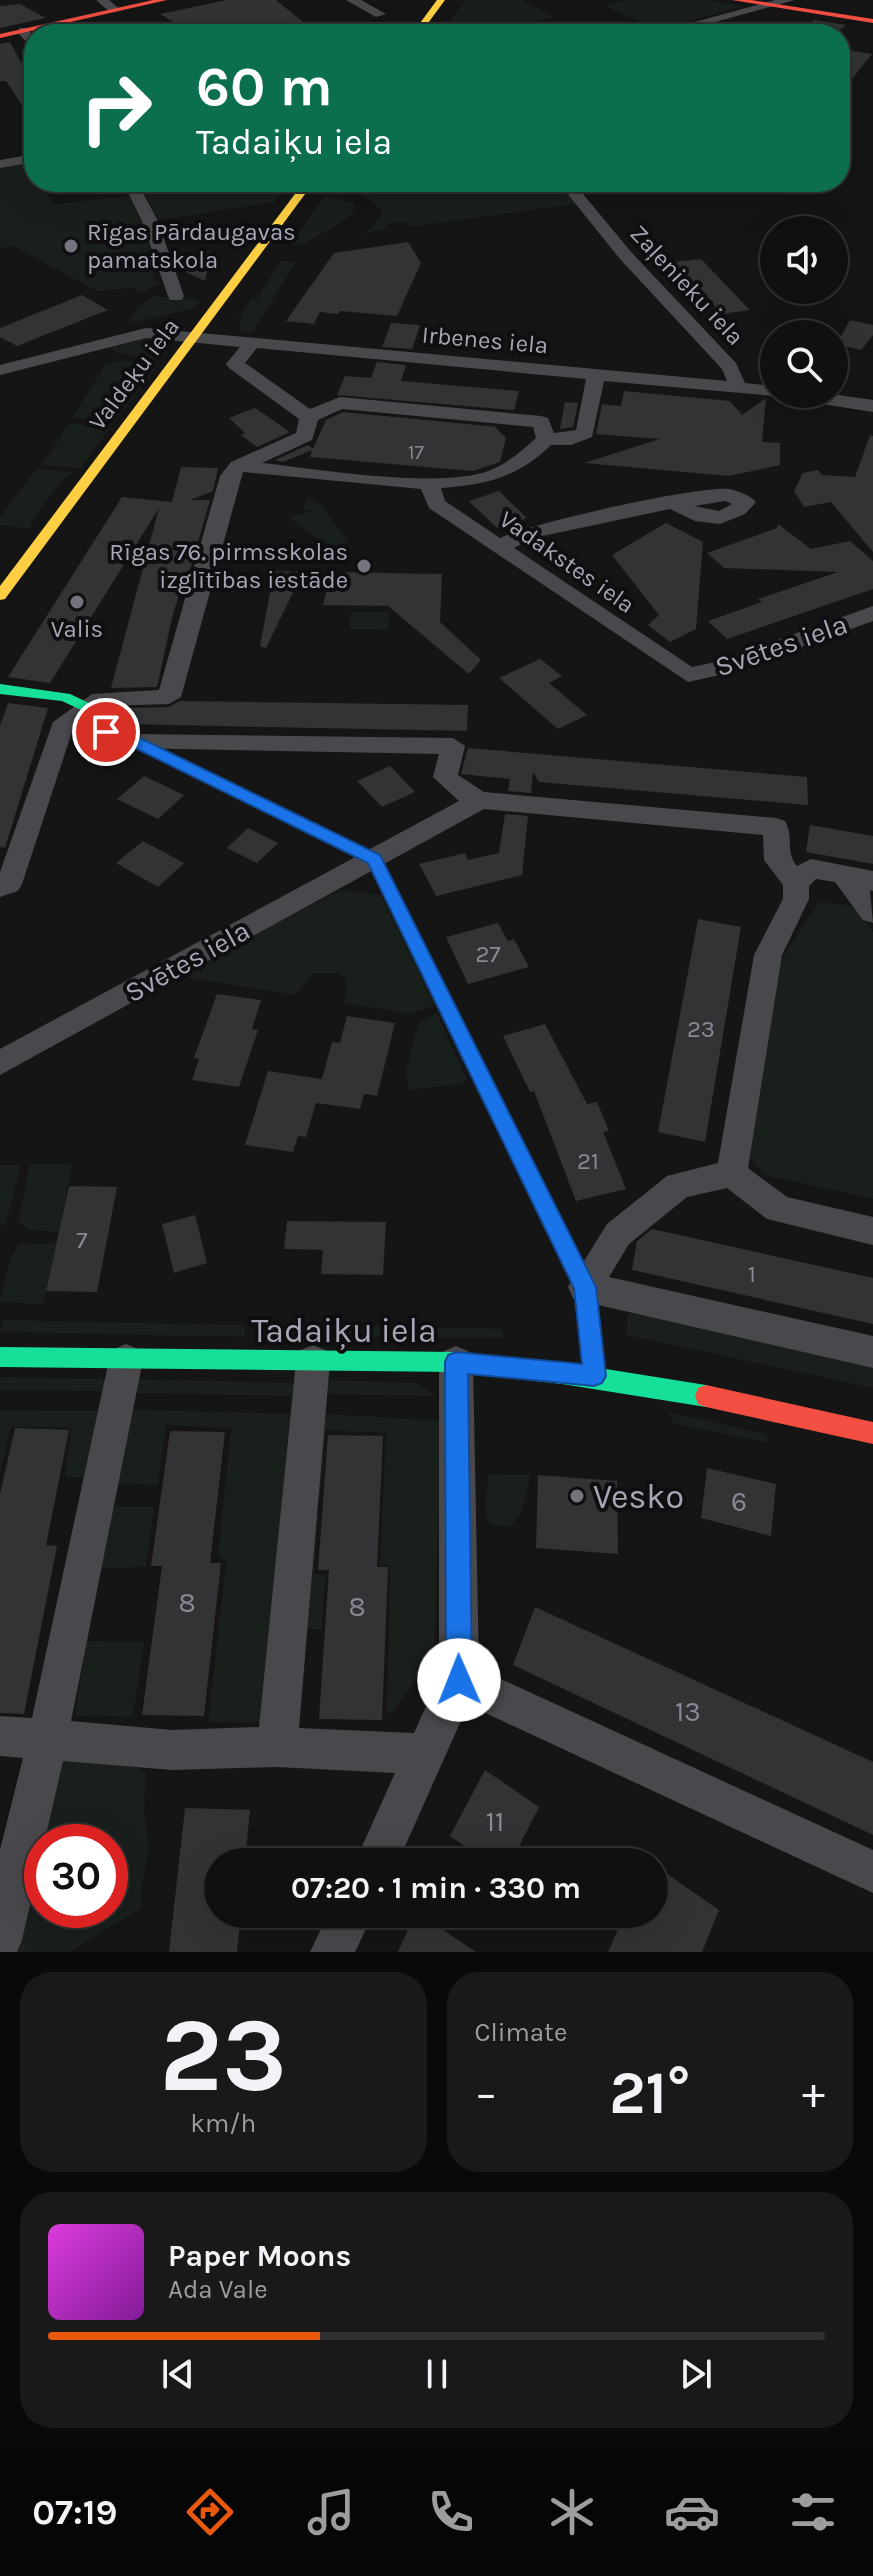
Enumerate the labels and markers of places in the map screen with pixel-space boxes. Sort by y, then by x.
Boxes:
place label: Rīgas Pārdaugavas pamatskola [87,218,296,274]
marker: Rīgas Pārdaugavas pamatskola [62,237,80,255]
place label: Rīgas 76. pirmsskolas izglītības iestāde [109,538,348,594]
marker: Rīgas 76. pirmsskolas izglītības iestāde [355,557,373,575]
marker: Valis [68,593,86,611]
place label: Valis [51,615,103,643]
pin [72,698,140,766]
place label: Vesko [593,1477,684,1517]
marker: Vesko [568,1487,586,1505]

